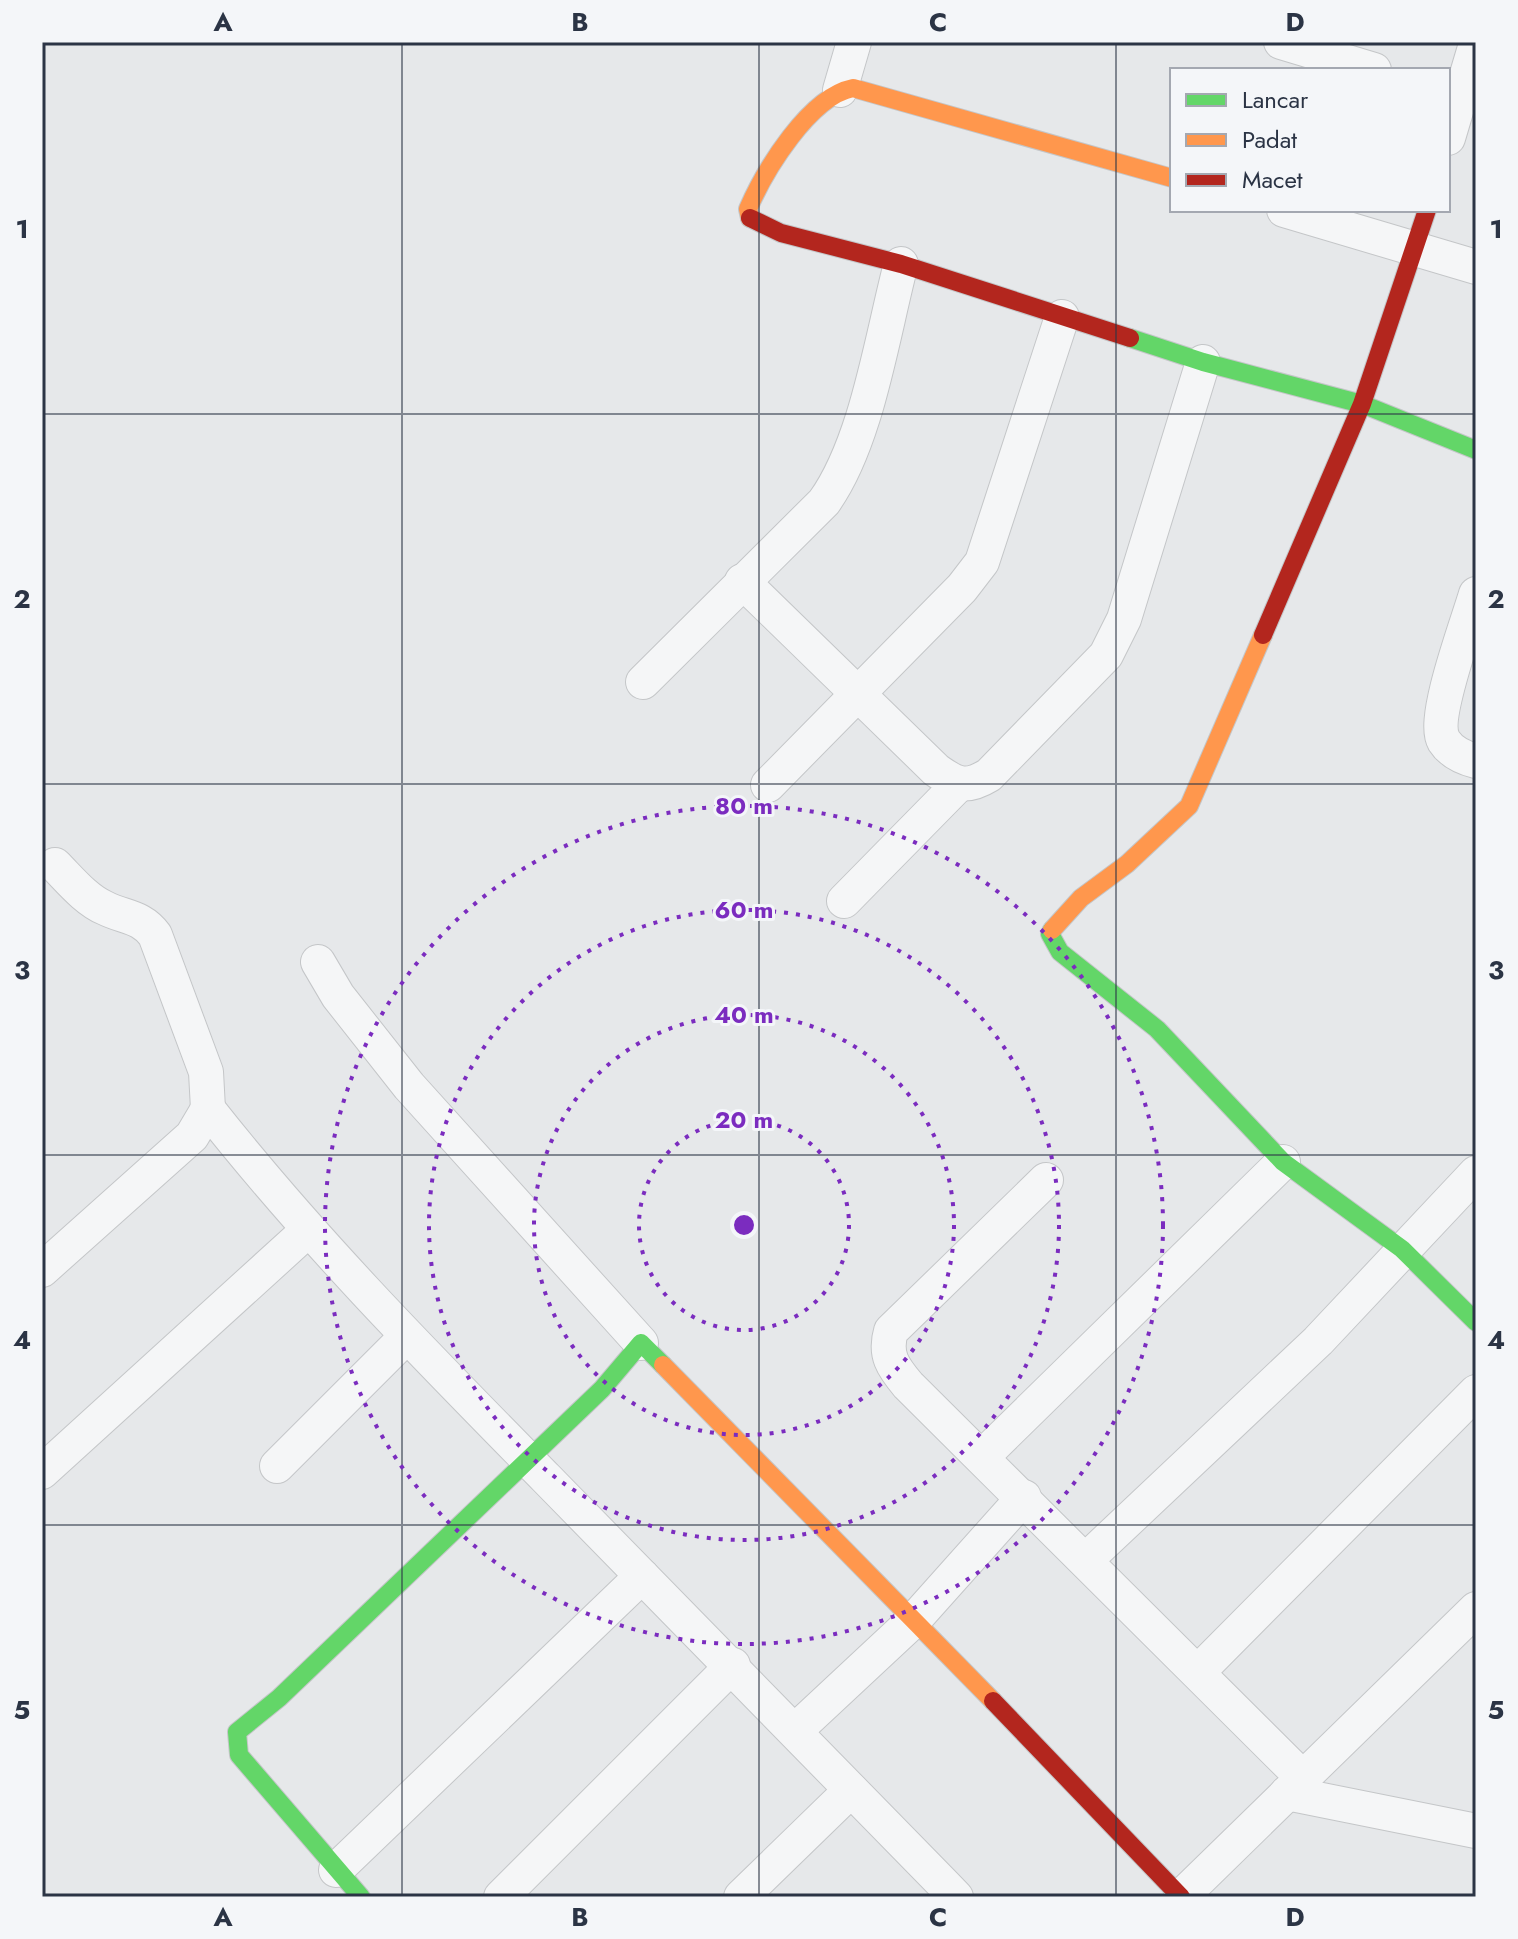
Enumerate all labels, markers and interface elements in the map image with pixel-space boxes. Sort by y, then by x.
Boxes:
text: A [212,3,233,41]
text: B [571,3,589,41]
text: C [929,3,947,41]
text: D [1285,3,1305,41]
legend [1170,68,1450,212]
text: Lancar [1242,82,1309,117]
text: Padat [1242,122,1297,157]
text: Macet [1242,162,1303,197]
text: 1 [15,210,29,248]
text: 1 [1489,210,1503,248]
text: 2 [13,580,31,618]
text: 2 [1487,580,1505,618]
text: 80 m [715,788,773,823]
text: 60 m [715,892,773,927]
text: 3 [14,951,30,989]
text: 3 [1488,951,1504,989]
text: 40 m [714,997,774,1032]
text: 20 m [715,1102,773,1137]
centre of rings [730,1211,758,1239]
text: 4 [13,1321,31,1359]
text: 4 [1487,1321,1505,1359]
text: 5 [14,1691,30,1729]
text: 5 [1488,1691,1504,1729]
text: A [212,1898,233,1936]
text: B [571,1898,589,1936]
text: C [929,1898,947,1936]
text: D [1285,1898,1305,1936]

